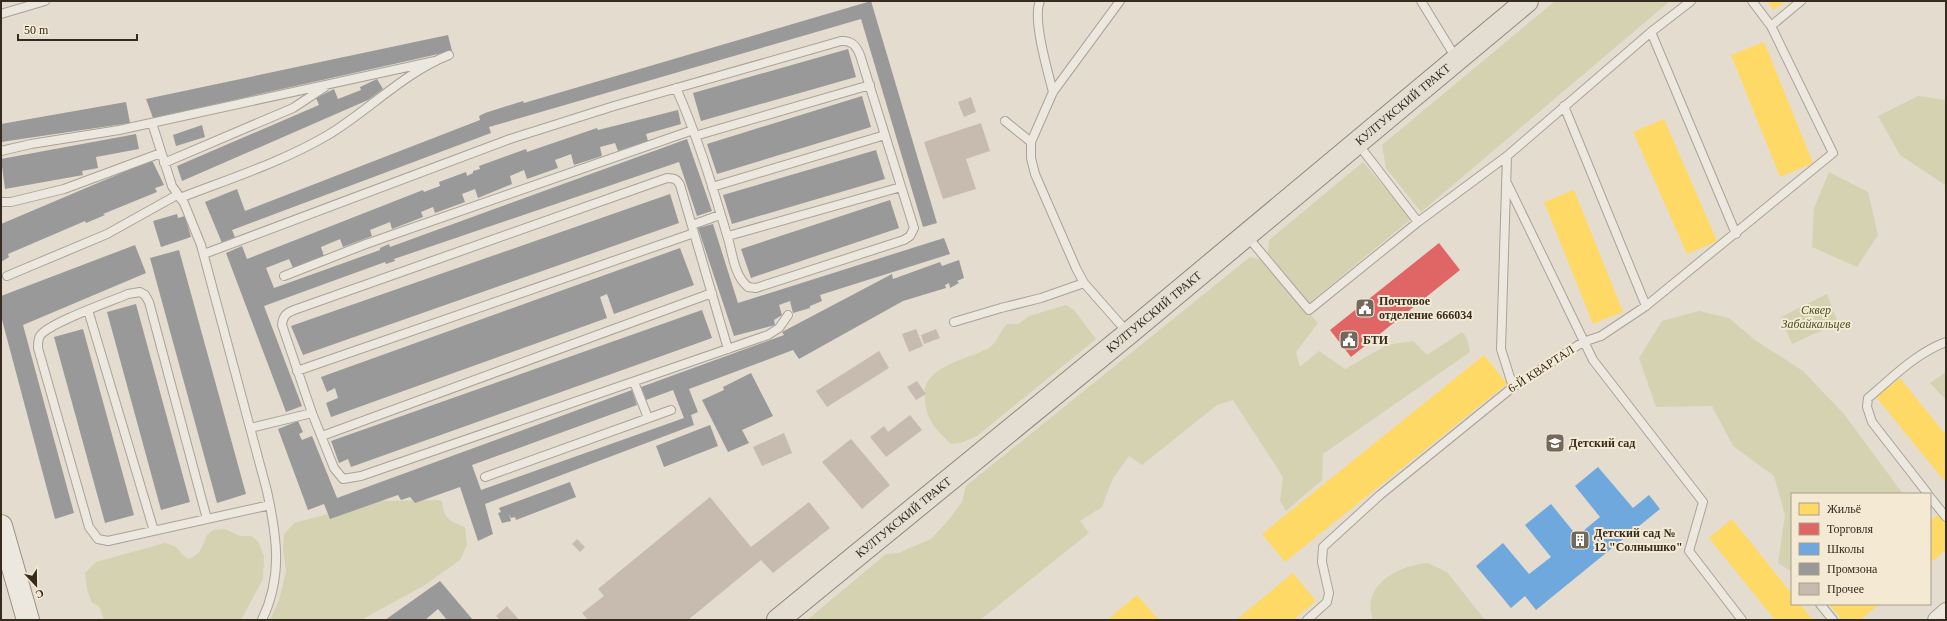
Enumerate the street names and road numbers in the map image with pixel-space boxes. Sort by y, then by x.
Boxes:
street label: КУЛТУКСКИЙ ТРАКТ [1352,60,1454,148]
street label: КУЛТУКСКИЙ ТРАКТ [1104,268,1205,356]
street label: 6-Й КВАРТАЛ [1505,342,1577,396]
street label: КУЛТУКСКИЙ ТРАКТ [853,474,955,561]

